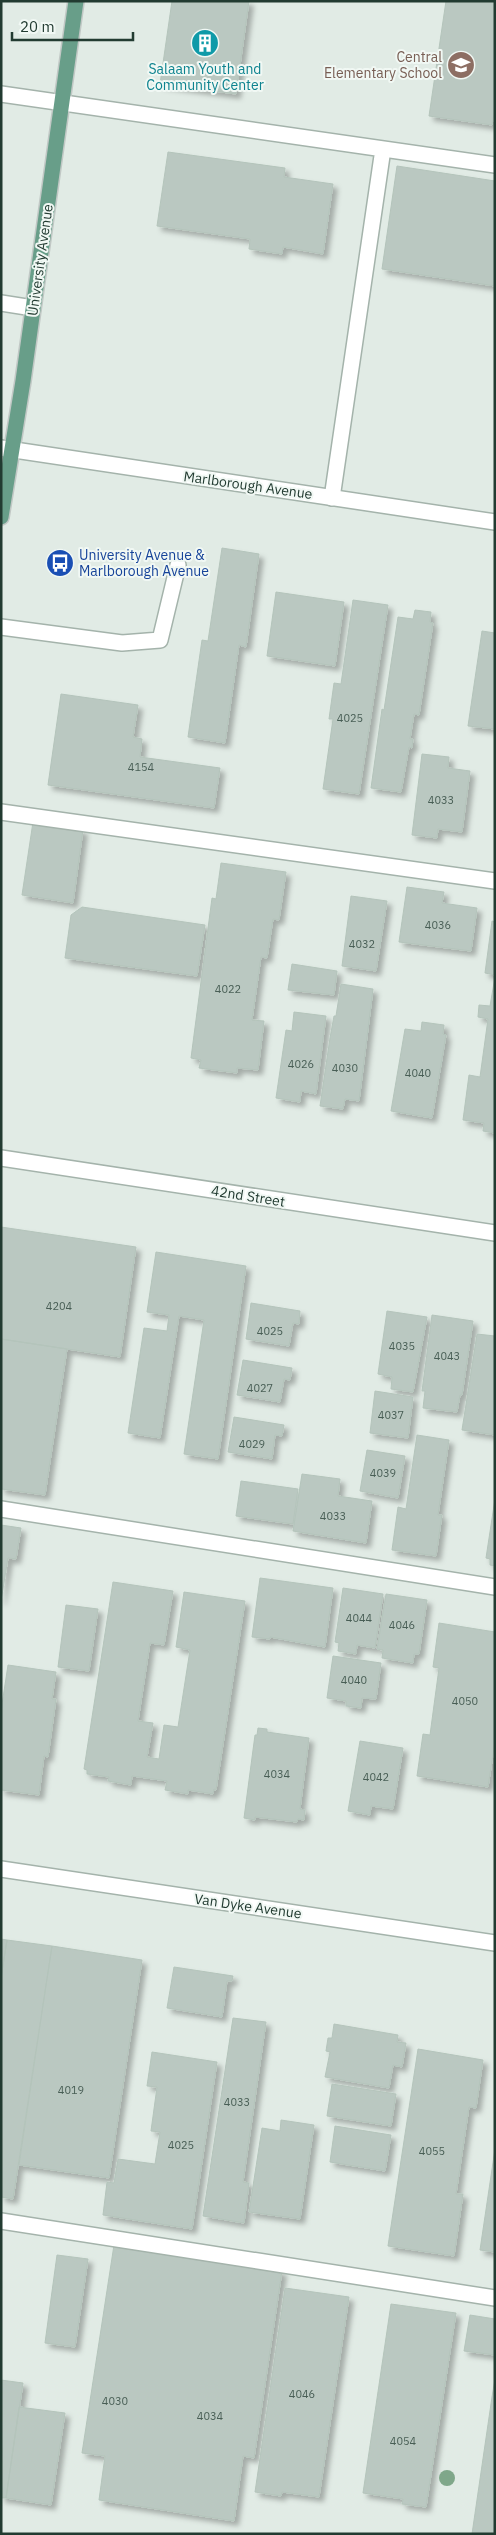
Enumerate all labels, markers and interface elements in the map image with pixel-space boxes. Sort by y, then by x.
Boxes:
scale bar [12,10,134,42]
text: 20 m [20,17,55,36]
building icon: Salaam Youth and Community Center [190,28,220,58]
place label: Central Elementary School [324,48,442,82]
school or university icon: Central Elementary School [446,50,476,80]
place label: Salaam Youth and Community Center [146,60,264,94]
street label: University Avenue [23,203,57,317]
street label: Marlborough Avenue [182,467,314,503]
place label: University Avenue & Marlborough Avenue [79,546,209,580]
bus stop icon: University Avenue & Marlborough Avenue [45,548,75,578]
house number: 4025 [337,711,363,725]
house number: 4154 [128,760,155,774]
house number: 4033 [428,793,454,807]
house number: 4036 [425,918,451,932]
house number: 4032 [349,937,375,951]
house number: 4022 [215,982,241,996]
house number: 4026 [288,1057,314,1071]
house number: 4030 [332,1061,358,1075]
house number: 4040 [405,1066,431,1080]
street label: 42nd Street [210,1181,286,1211]
house number: 4204 [46,1299,73,1313]
house number: 4025 [257,1324,283,1338]
house number: 4035 [389,1339,415,1353]
house number: 4043 [434,1349,460,1363]
house number: 4027 [247,1381,273,1395]
house number: 4037 [378,1408,404,1422]
house number: 4029 [239,1437,265,1451]
house number: 4039 [370,1466,396,1480]
house number: 4033 [320,1509,346,1523]
house number: 4044 [346,1611,373,1625]
house number: 4046 [389,1618,415,1632]
house number: 4040 [341,1673,367,1687]
house number: 4050 [452,1694,478,1708]
house number: 4034 [264,1767,291,1781]
house number: 4042 [363,1770,389,1784]
street label: Van Dyke Avenue [193,1890,303,1922]
house number: 4019 [58,2083,84,2097]
house number: 4033 [224,2095,250,2109]
house number: 4025 [168,2138,194,2152]
house number: 4055 [419,2144,445,2158]
house number: 4046 [289,2387,315,2401]
house number: 4030 [102,2394,128,2408]
house number: 4034 [197,2409,224,2423]
house number: 4054 [390,2434,417,2448]

